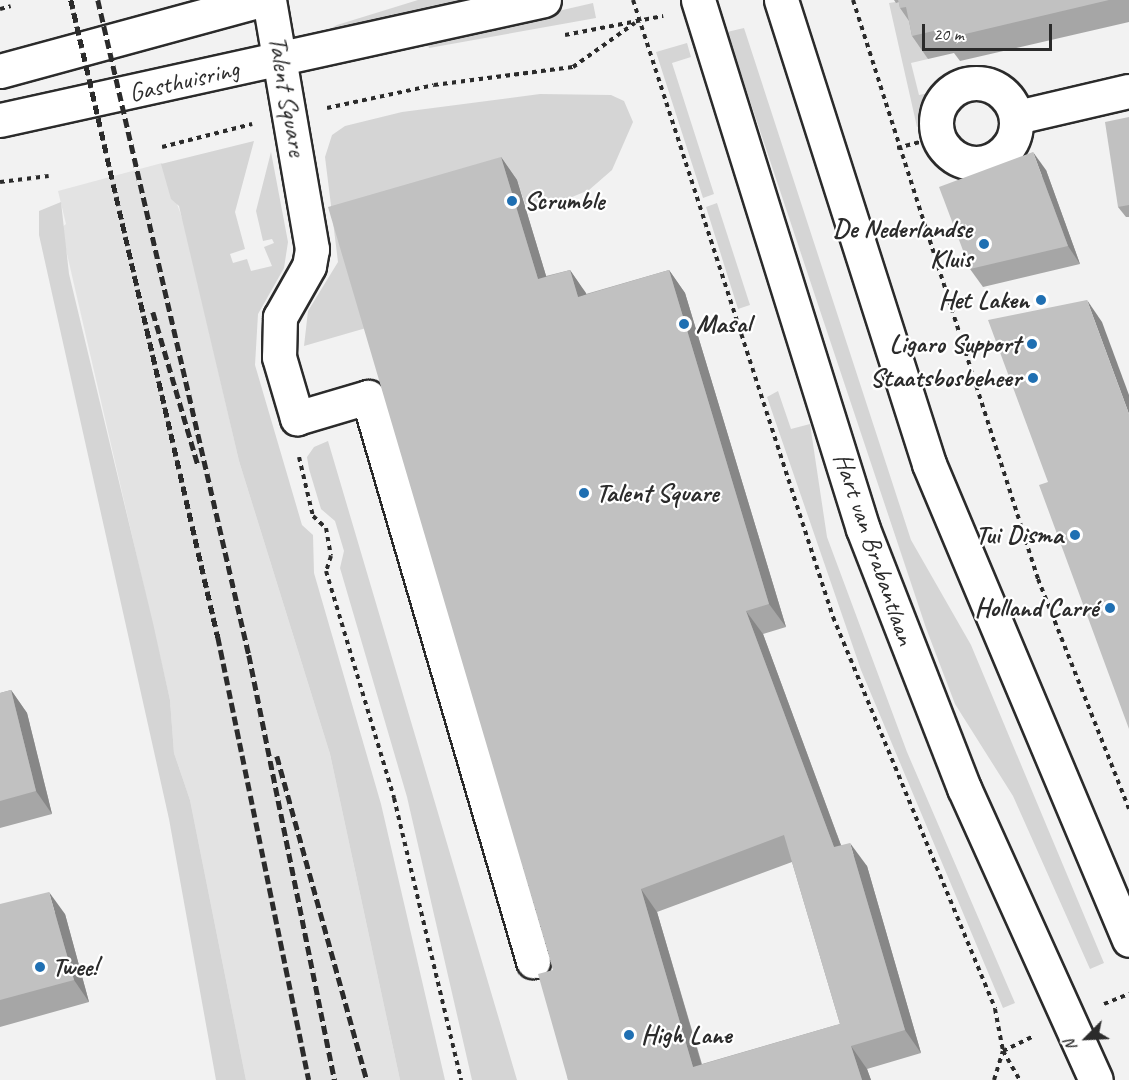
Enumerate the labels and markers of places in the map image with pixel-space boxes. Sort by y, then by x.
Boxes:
place label: Scrumble [524,185,604,217]
marker: Scrumble [505,194,519,208]
place label: De Nederlandse Kluis [832,213,972,274]
marker: De Nederlandse Kluis [977,237,991,251]
place label: Het Laken [937,284,1029,316]
marker: Het Laken [1034,293,1048,307]
place label: Masal [696,308,751,340]
marker: Masal [677,317,691,331]
place label: Ligaro Support [889,328,1020,360]
marker: Ligaro Support [1025,337,1039,351]
place label: Staatsbosbeheer [870,362,1021,394]
marker: Staatsbosbeheer [1026,371,1040,385]
place label: Talent Square [596,477,718,509]
marker: Talent Square [577,486,591,500]
place label: Tui Disma [976,519,1063,551]
marker: Tui Disma [1068,528,1082,542]
place label: Holland Carré [974,592,1098,624]
marker: Holland Carré [1103,601,1117,615]
place label: Twee! [52,951,98,983]
marker: Twee! [33,960,47,974]
place label: High Lane [641,1019,732,1051]
marker: High Lane [622,1028,636,1042]

